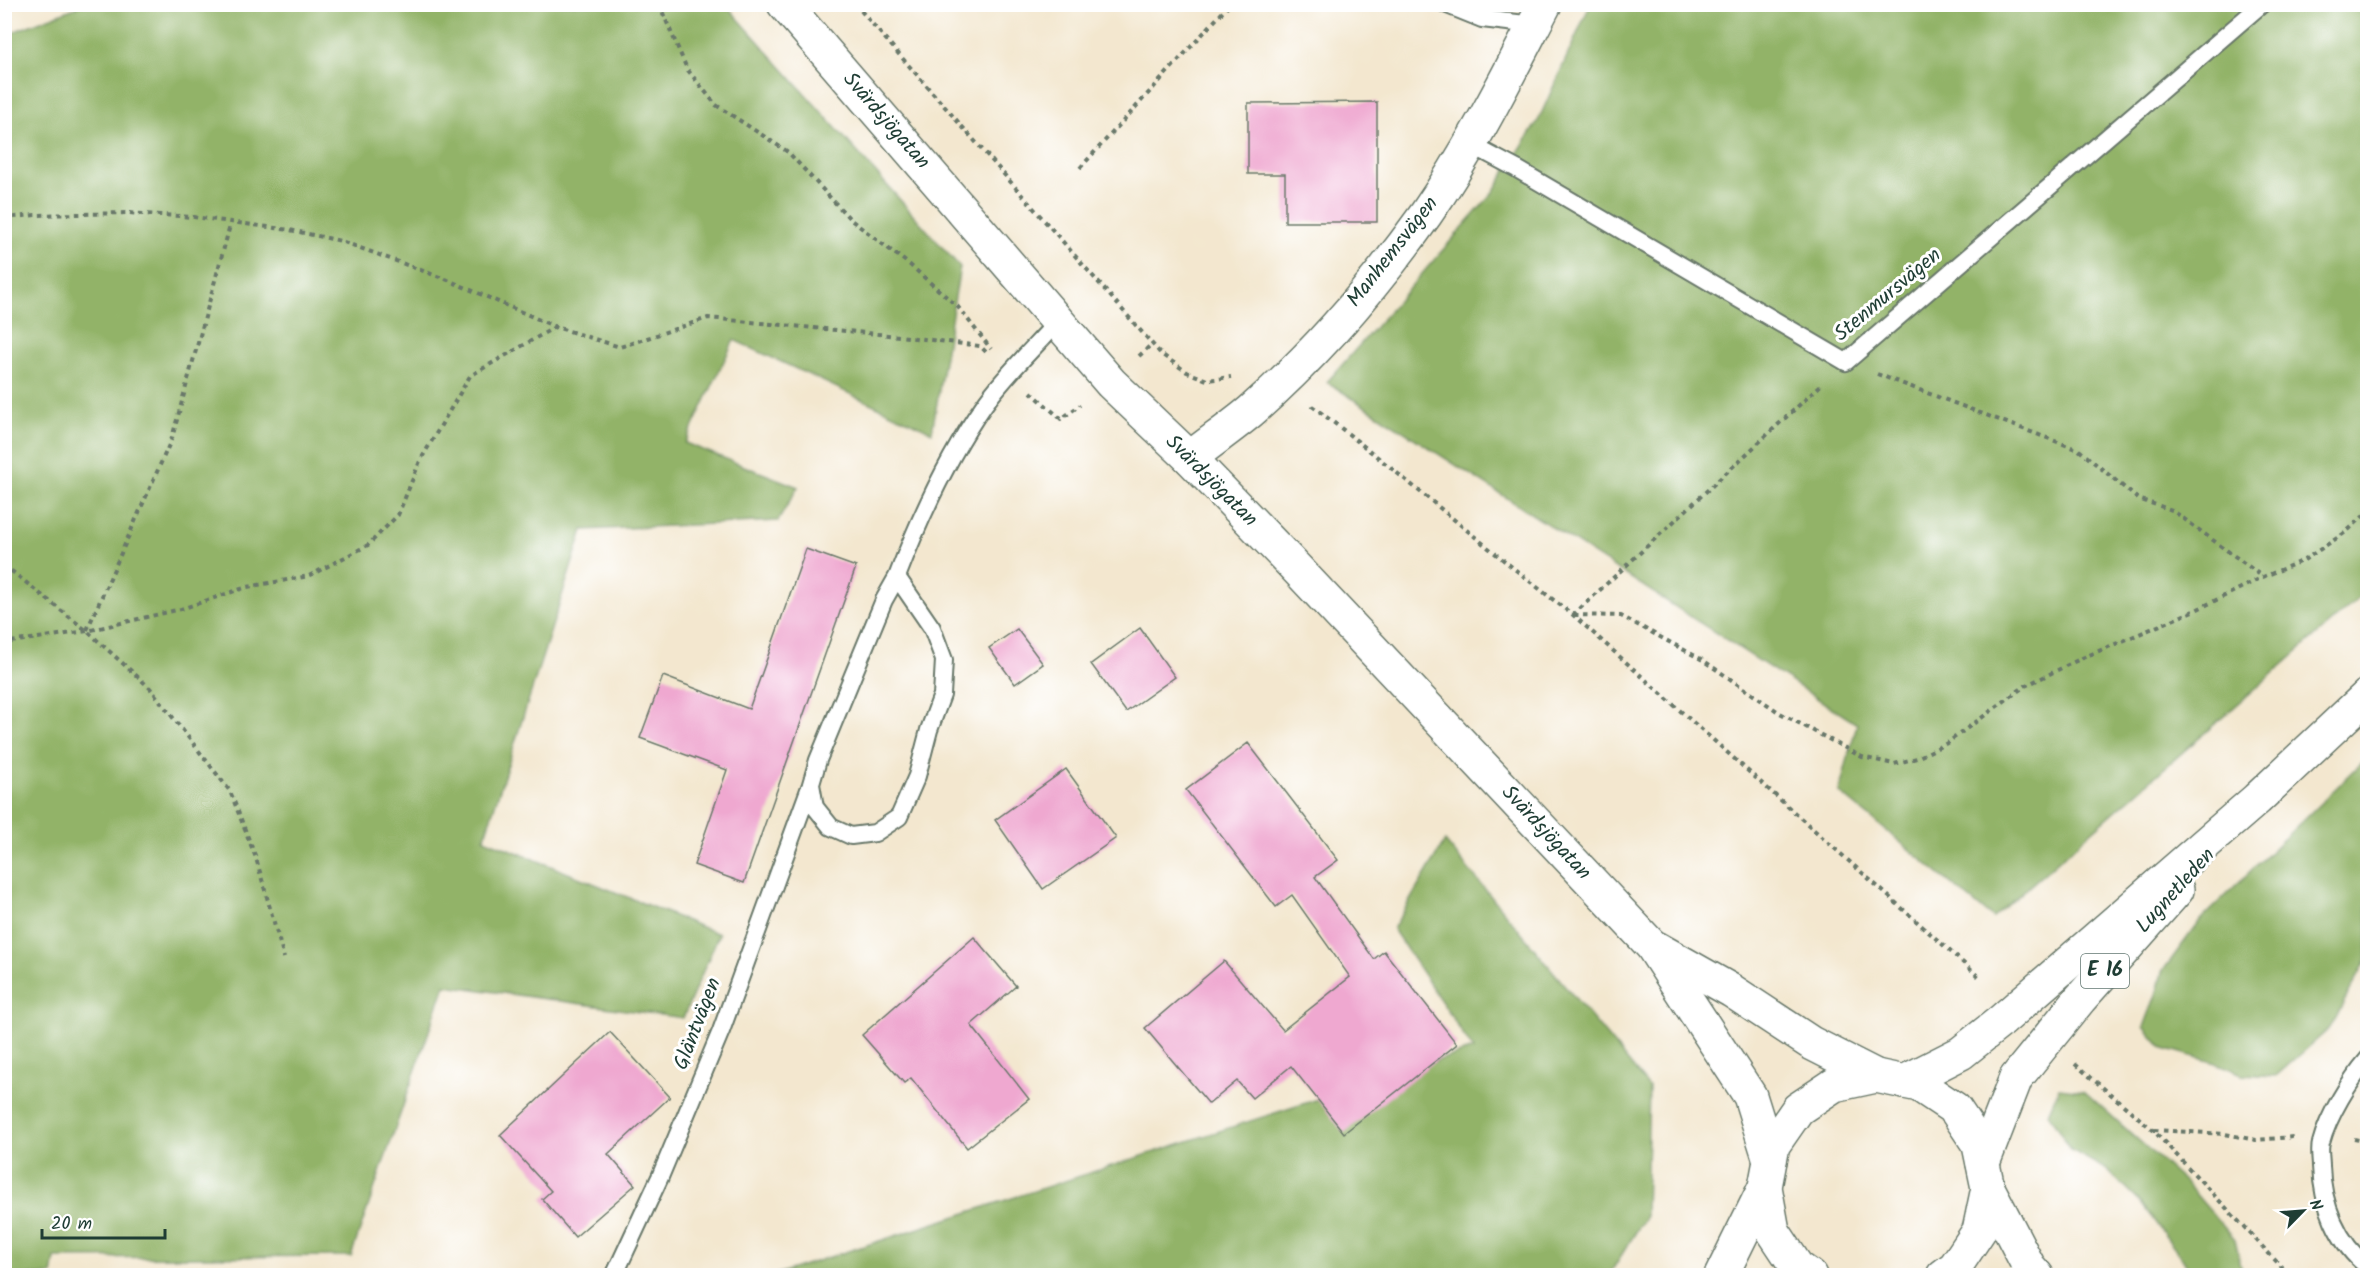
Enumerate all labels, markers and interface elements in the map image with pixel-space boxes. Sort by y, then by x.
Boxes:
street label: Svärdsjögatan [834,65,938,177]
street label: Manhemsvägen [1339,189,1447,315]
street label: Stenmursvägen [1827,240,1949,350]
street label: Svärdsjögatan [1157,427,1265,535]
street label: Svärdsjögatan [1493,778,1599,888]
street label: Lugnetleden [2128,841,2224,941]
road number: E 16 [2081,954,2129,988]
street label: Gläntvägen [665,973,731,1075]
north arrow [2273,1181,2333,1241]
text: N [2302,1195,2329,1215]
scale bar [42,1202,165,1240]
text: 20 m [51,1210,92,1239]

